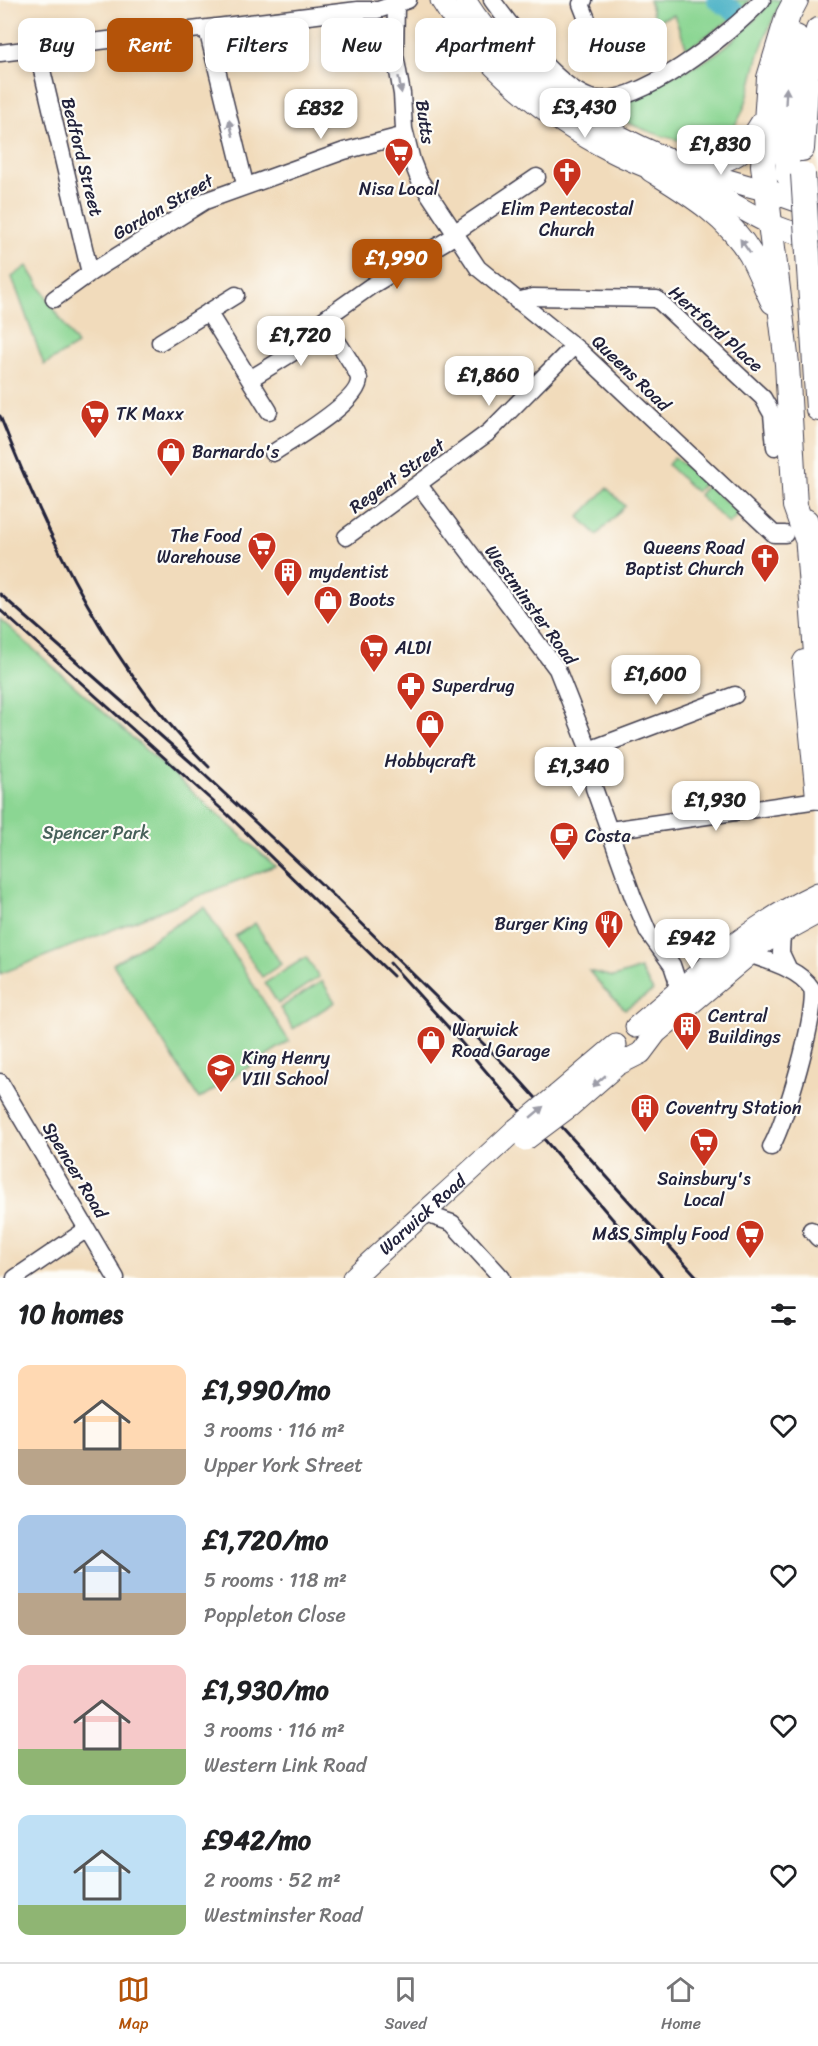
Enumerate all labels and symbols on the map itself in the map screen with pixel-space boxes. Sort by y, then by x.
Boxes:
one-way arrow [396,76,405,95]
one-way arrow [782,86,791,105]
pin: £3,430 [536,88,634,139]
pin: £832 [285,89,357,140]
street label: Bedford Street [52,94,112,220]
street label: Butts [406,98,444,147]
one-way arrow [226,118,235,136]
pin: £1,830 [672,125,770,176]
supermarket icon: Nisa Local [383,136,415,178]
church icon: Elim Pentecostal Church [551,156,583,198]
street label: Gordon Street [106,165,220,249]
place label: Nisa Local [359,173,440,205]
place label: Elim Pentecostal Church [501,193,634,246]
pin: £1,990 [348,239,446,290]
one-way arrow [739,239,751,255]
street label: Hertford Place [661,277,771,381]
pin: £1,720 [252,316,350,367]
street label: Queens Road [584,327,679,420]
pin: £1,860 [440,356,538,407]
supermarket icon: TK Maxx [79,398,111,440]
place label: TK Maxx [116,398,184,430]
street label: Regent Street [342,430,452,522]
shop icon: Barnardo's [155,436,187,478]
place label: Barnardo's [192,436,280,468]
place label: The Food Warehouse [157,520,243,573]
supermarket icon: The Food Warehouse [246,530,278,572]
place label: Queens Road Baptist Church [625,532,746,585]
street label: Westminster Road [476,538,587,673]
church icon: Queens Road Baptist Church [749,542,781,584]
building icon: mydentist [272,556,304,598]
place label: mydentist [309,556,389,588]
shop icon: Boots [312,584,344,626]
place label: Boots [349,584,396,616]
supermarket icon: ALDI [358,632,390,674]
place label: ALDI [394,632,432,664]
pin: £1,600 [607,655,705,706]
pharmacy icon: Superdrug [395,670,427,712]
place label: Superdrug [432,670,515,702]
shop icon: Hobbycraft [414,708,446,750]
place label: Hobbycraft [384,745,476,777]
pin: £1,340 [530,747,628,798]
pin: £1,930 [667,781,765,832]
park label: Spencer Park [43,817,149,849]
cafe icon: Costa [548,820,580,862]
place label: Costa [585,820,632,852]
place label: Burger King [495,908,588,940]
restaurant icon: Burger King [593,908,625,950]
pin: £942 [656,919,728,970]
place label: Central Buildings [708,1000,781,1053]
building icon: Central Buildings [671,1010,703,1052]
place label: Warwick Road Garage [452,1014,550,1067]
shop icon: Warwick Road Garage [415,1024,447,1066]
place label: King Henry VIII School [242,1042,331,1095]
school or university icon: King Henry VIII School [205,1052,237,1094]
one-way arrow [591,1075,607,1088]
building icon: Coventry Station [629,1092,661,1134]
place label: Coventry Station [666,1092,802,1124]
one-way arrow [529,1106,545,1119]
street label: Spencer Road [33,1115,117,1226]
supermarket icon: Sainsbury's Local [688,1126,720,1168]
place label: Sainsbury's Local [657,1163,751,1216]
street label: Warwick Road [371,1165,475,1263]
place label: M&S Simply Food [592,1218,731,1250]
supermarket icon: M&S Simply Food [734,1218,766,1260]

